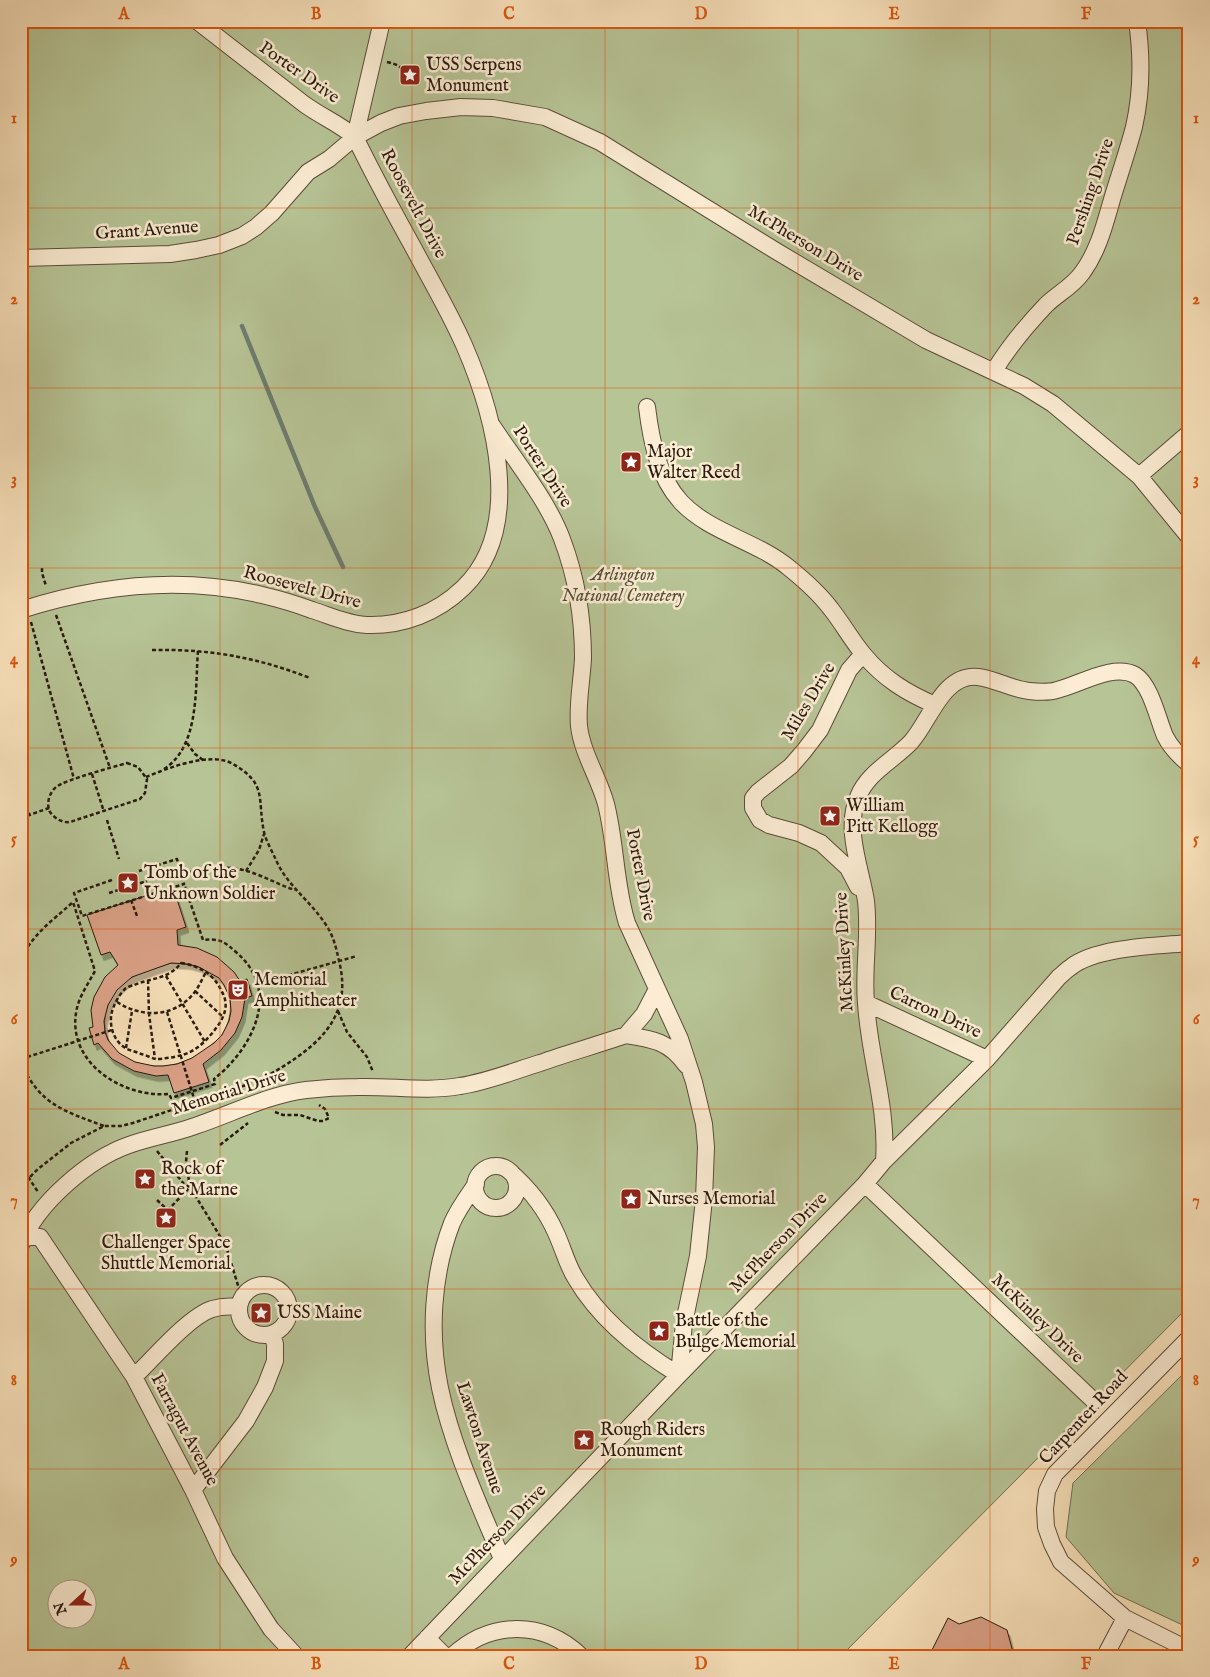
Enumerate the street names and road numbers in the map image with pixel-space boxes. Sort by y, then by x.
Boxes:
street label: Porter Drive [254,37,344,109]
street label: Pershing Drive [1062,136,1120,248]
street label: Roosevelt Drive [375,145,451,263]
street label: McPherson Drive [743,200,867,288]
street label: Grant Avenue [95,216,199,246]
street label: Porter Drive [507,422,577,512]
street label: Roosevelt Drive [241,561,363,615]
street label: Miles Drive [777,659,841,745]
street label: Porter Drive [620,827,660,923]
street label: McKinley Drive [830,892,860,1012]
street label: Carron Drive [885,982,985,1044]
street label: Memorial Drive [169,1065,289,1121]
street label: McPherson Drive [725,1188,833,1298]
street label: McKinley Drive [986,1269,1088,1369]
street label: Carpenter Road [1035,1366,1134,1470]
street label: Farragut Avenue [145,1370,223,1490]
street label: Lawton Avenue [450,1379,508,1497]
street label: McPherson Drive [444,1480,552,1590]

